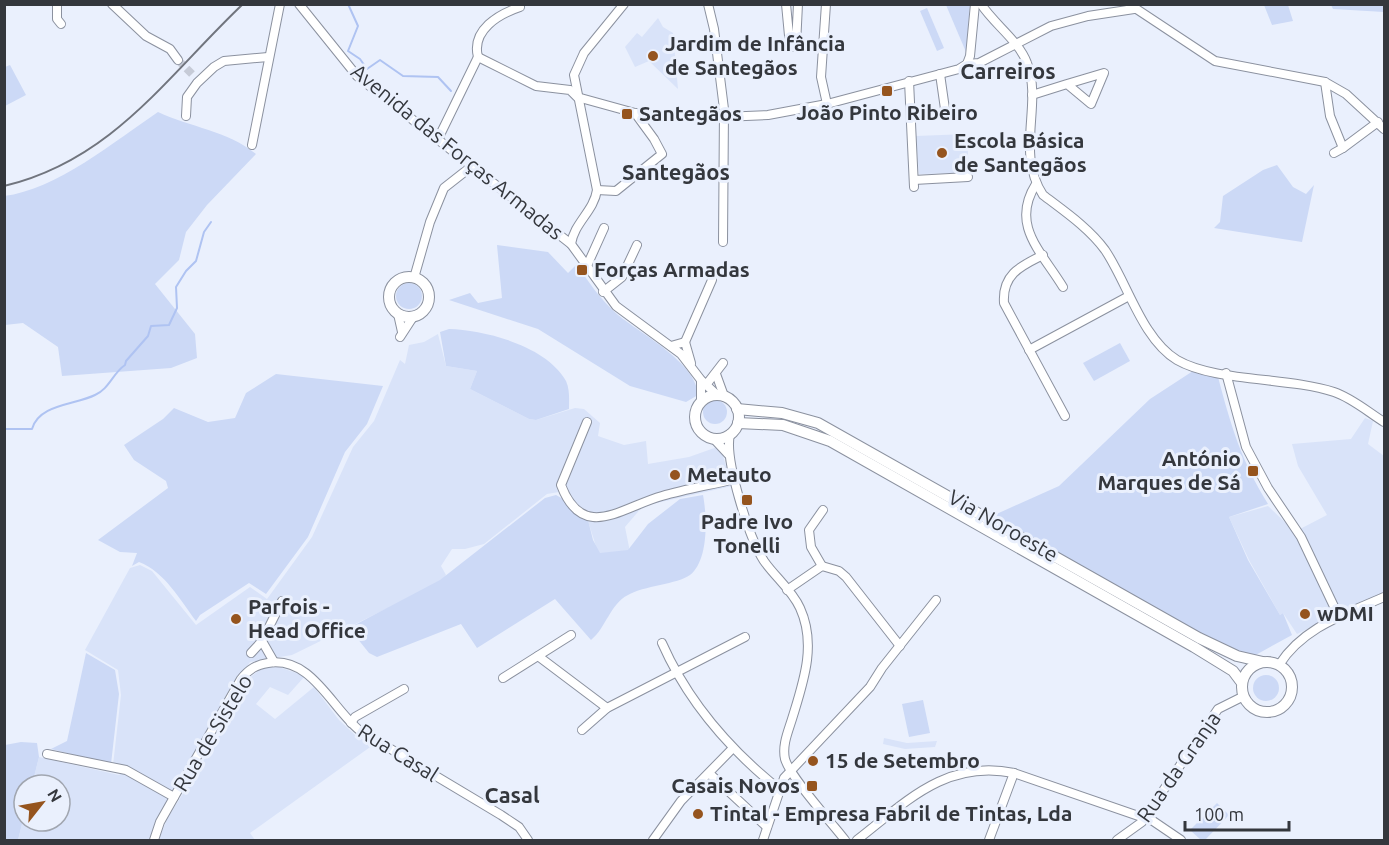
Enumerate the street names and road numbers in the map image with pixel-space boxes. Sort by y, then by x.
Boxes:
street label: Avenida das Forças Armadas [347,58,568,244]
street label: Via Noroeste [944,484,1063,566]
street label: Rua de Sistelo [168,670,256,795]
street label: Rua da Granja [1131,707,1225,826]
street label: Rua Casal [354,718,443,786]

